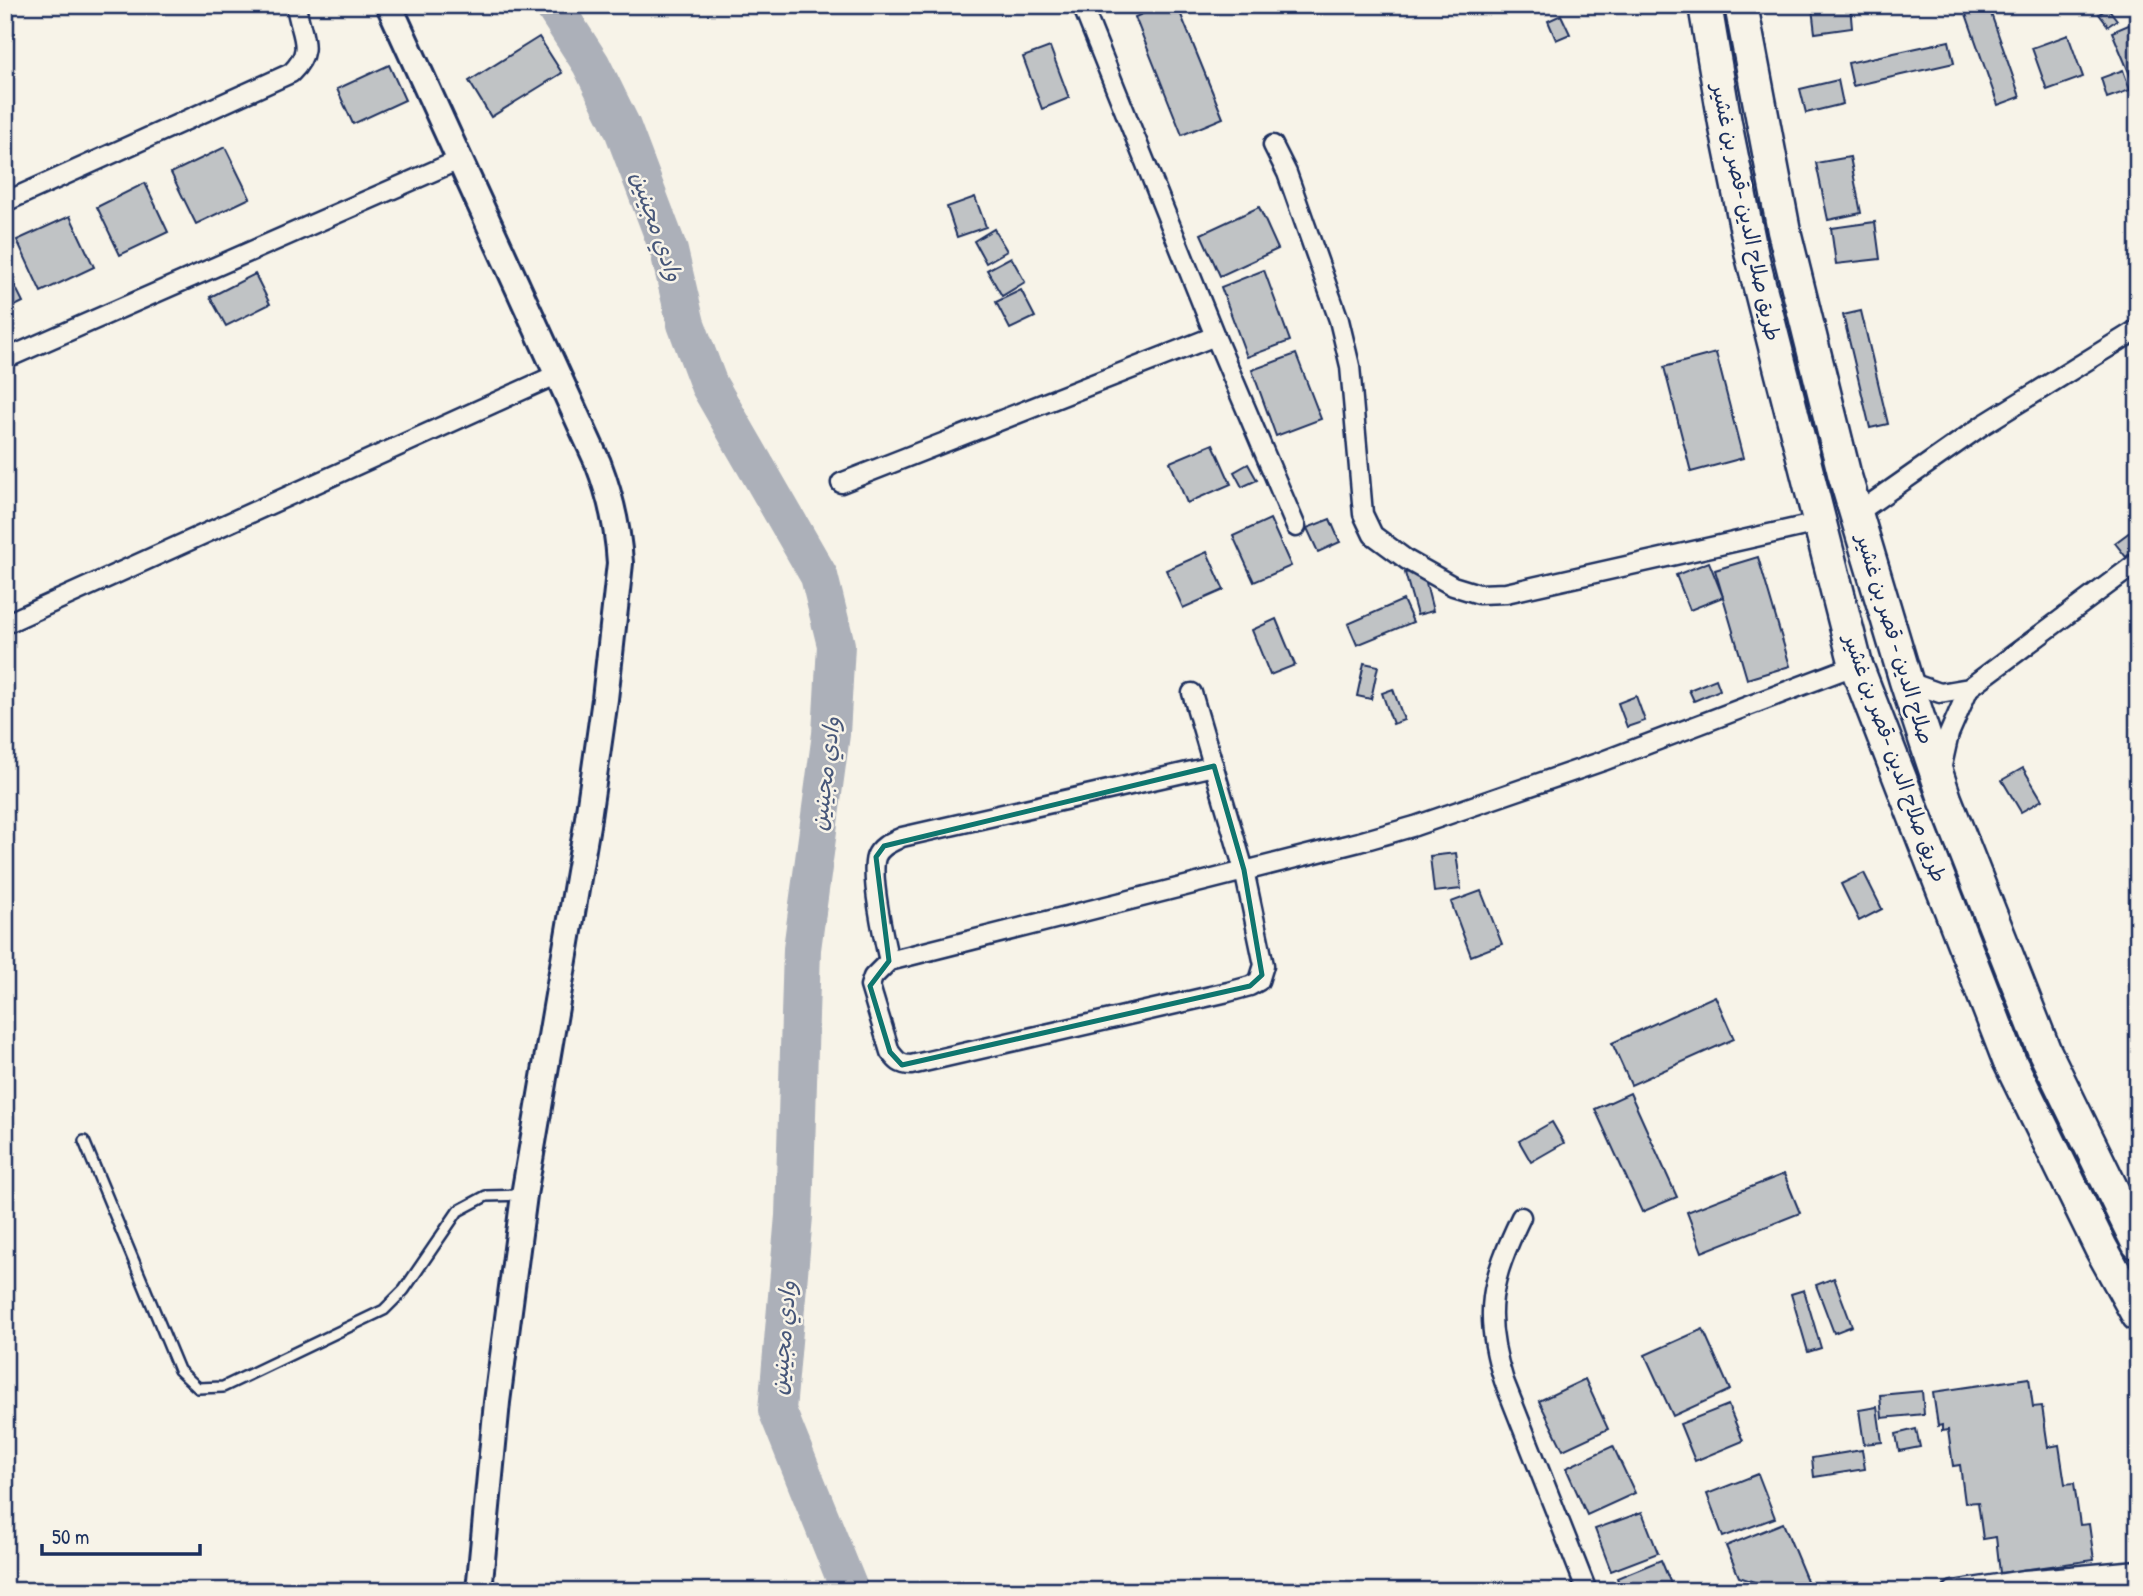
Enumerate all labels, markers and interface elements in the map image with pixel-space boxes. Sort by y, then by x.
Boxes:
street label: طريق صلاح الدين -قصر بن غشير [1705,78,1788,343]
water label: وادي مجينين [622,167,691,286]
street label: صلاح الدين - قصر بن غشير [1849,528,1941,748]
street label: طريق صلاح الدين -قصر بن غشير [1836,628,1954,886]
water label: وادي مجينين [802,715,849,833]
water label: وادي مجينين [762,1279,805,1397]
scale bar [42,1512,200,1556]
text: 50 m [52,1522,89,1551]

